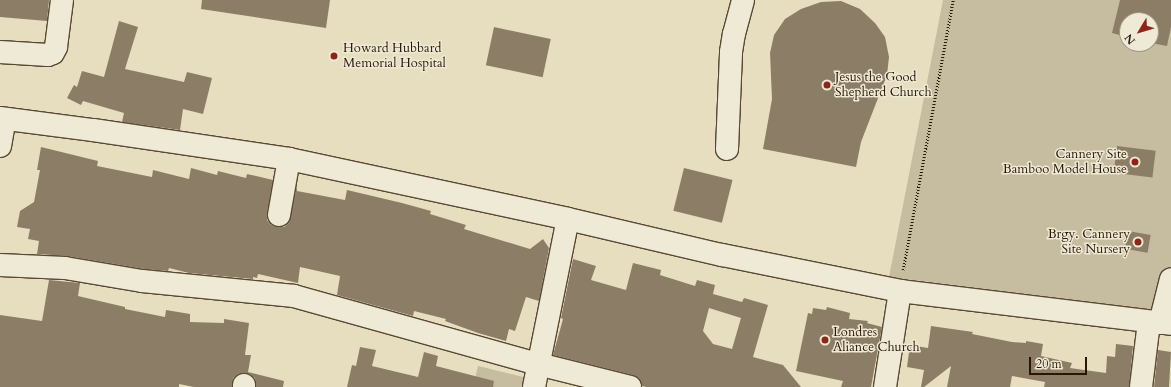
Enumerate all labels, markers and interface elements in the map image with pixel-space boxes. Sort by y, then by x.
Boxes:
north arrow [1119,12,1159,52]
text: N [1121,31,1139,47]
place label: Howard Hubbard Memorial Hospital [343,41,446,72]
marker: Howard Hubbard Memorial Hospital [328,50,340,62]
place label: Jesus the Good Shepherd Church [835,70,932,101]
marker: Jesus the Good Shepherd Church [822,80,832,90]
place label: Cannery Site Bamboo Model House [1003,147,1127,178]
marker: Cannery Site Bamboo Model House [1130,157,1140,167]
place label: Brgy. Cannery Site Nursery [1048,227,1130,258]
marker: Brgy. Cannery Site Nursery [1133,237,1143,247]
place label: Londres Aliance Church [833,325,920,356]
marker: Londres Aliance Church [820,335,830,345]
scale bar [1031,349,1089,375]
text: 20 m [1036,356,1062,372]

